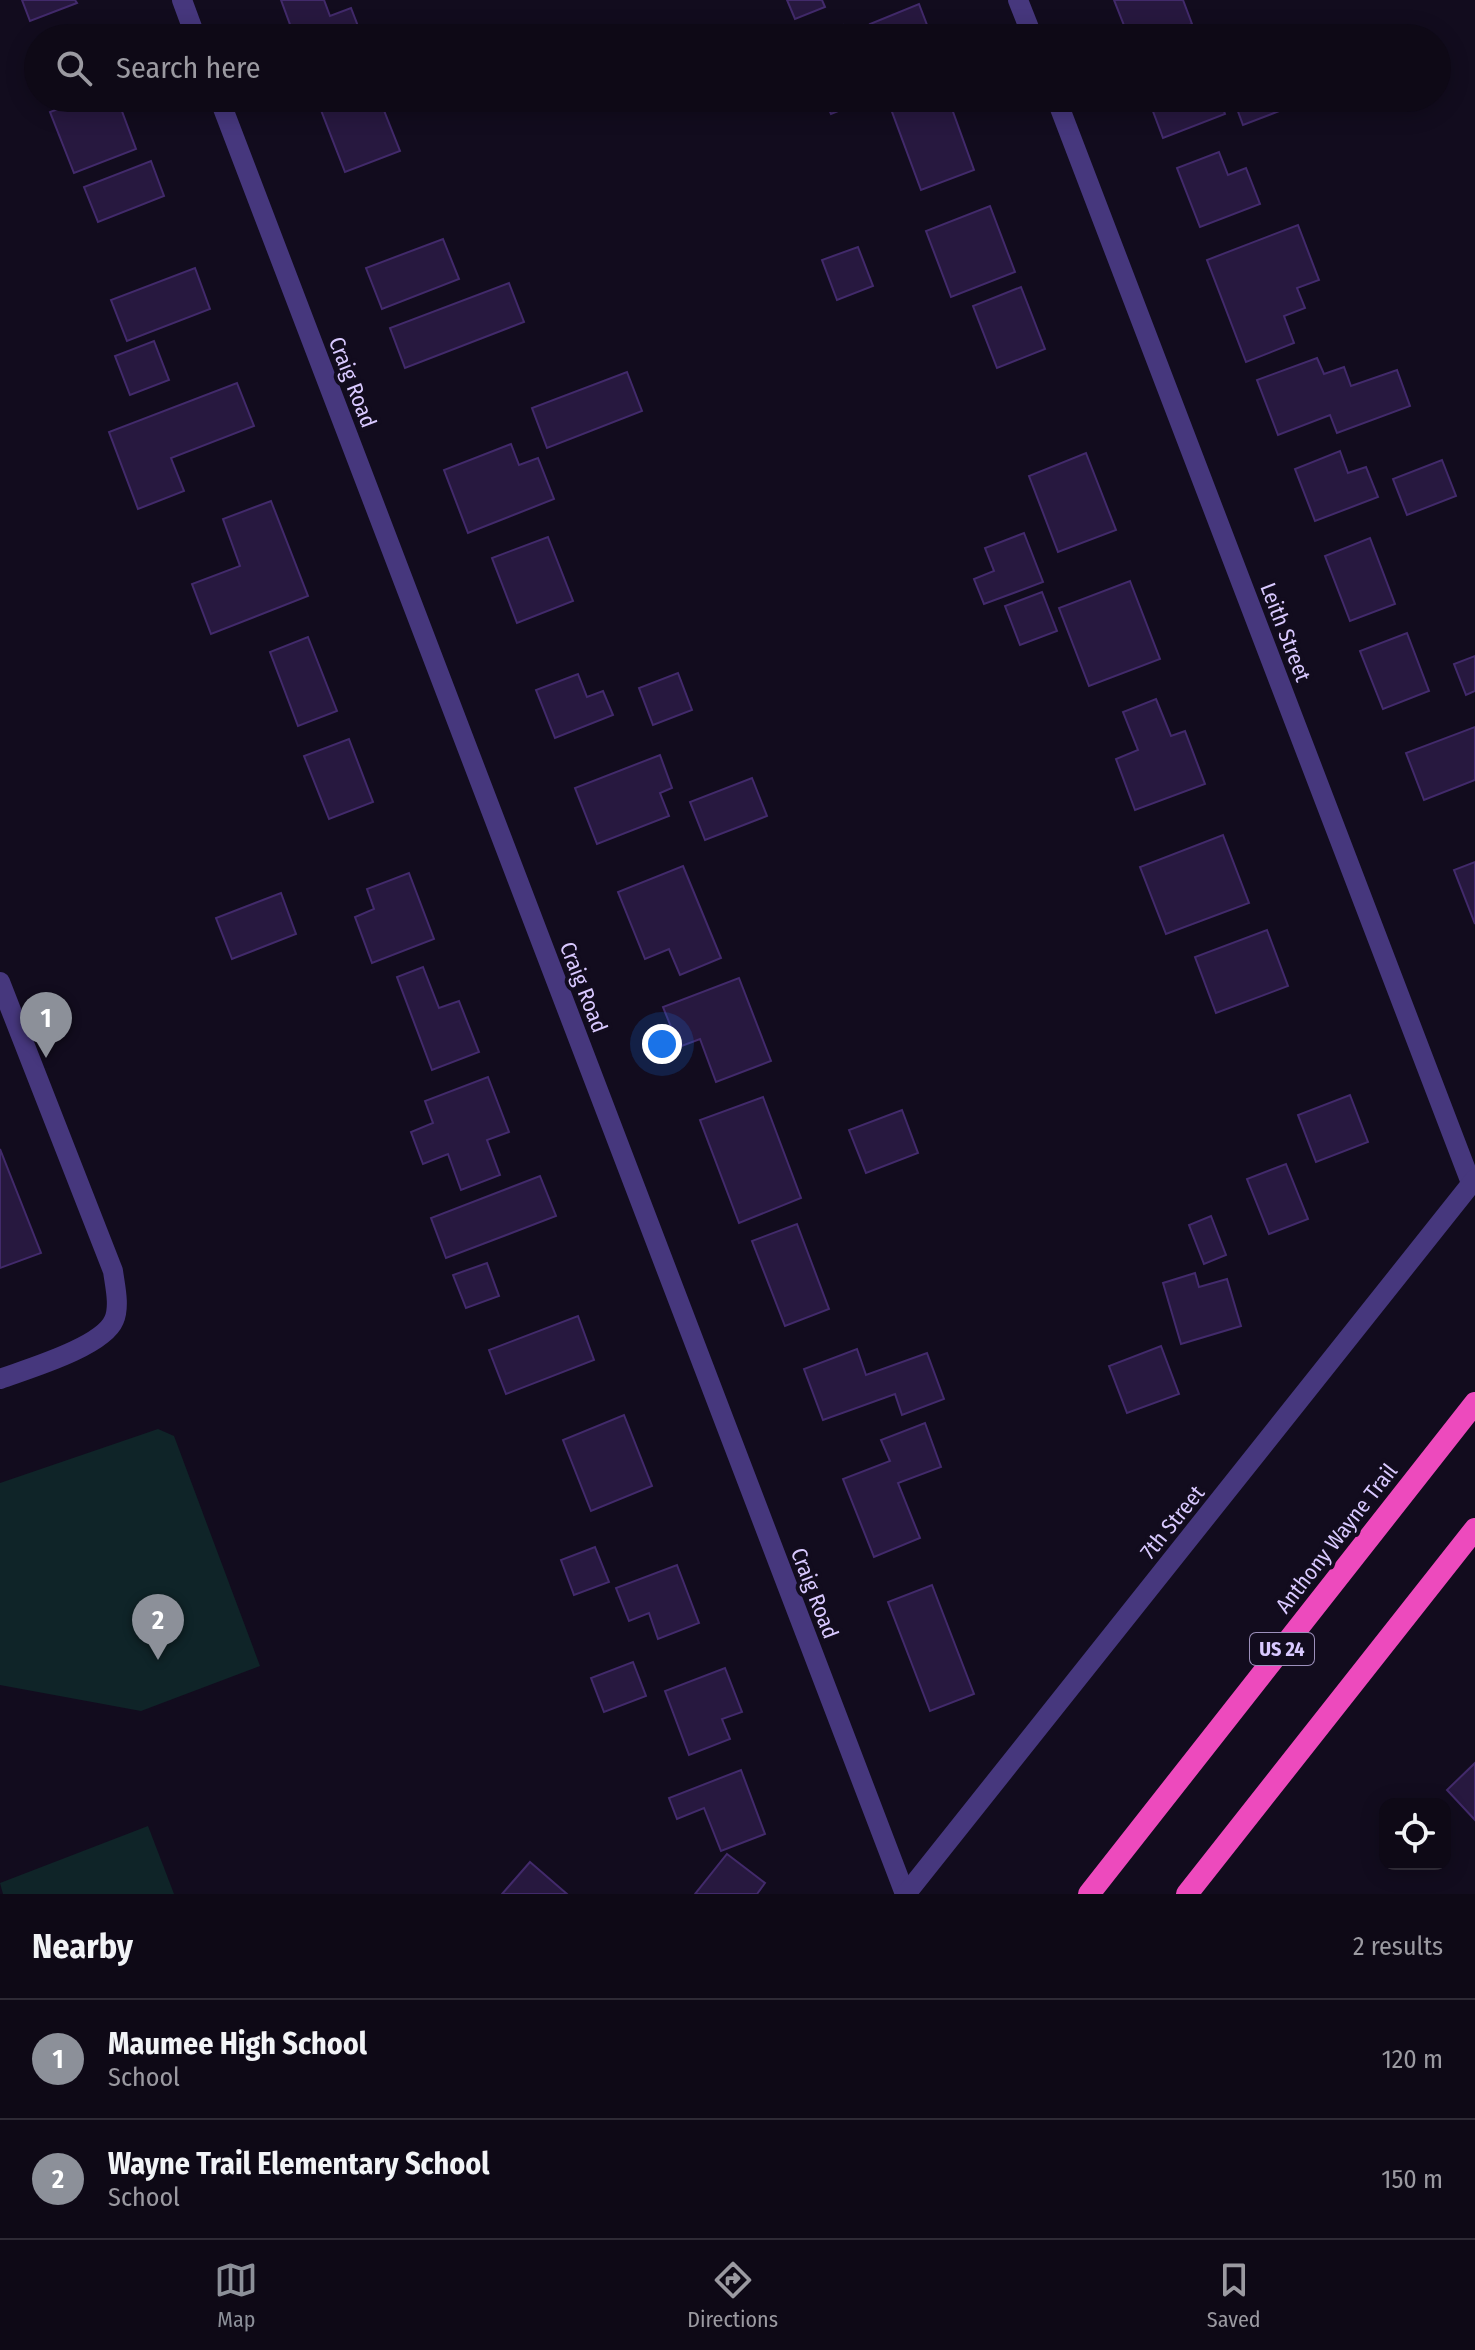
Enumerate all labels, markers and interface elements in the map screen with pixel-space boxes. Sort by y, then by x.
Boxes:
search box [24,24,1451,112]
icon: search [52,46,96,90]
text: Search here [116,50,261,86]
street label: Craig Road [323,333,382,432]
street label: Leith Street [1254,579,1317,686]
street label: Craig Road [554,938,613,1037]
pin: 1 [20,992,72,1058]
your location [642,1024,682,1064]
street label: Anthony Wayne Trail [1270,1458,1403,1618]
street label: 7th Street [1135,1479,1211,1565]
street label: Craig Road [785,1544,844,1643]
pin: 2 [132,1594,184,1660]
road number: US 24 [1250,1633,1314,1665]
map controls [1379,1798,1451,1870]
button: locate [1379,1798,1451,1870]
text: Nearby [32,1926,133,1967]
text: 2 results [1353,1931,1443,1962]
text: Maumee High School [108,2026,367,2062]
text: 1 [53,2044,64,2075]
text: 120 m [1382,2044,1443,2075]
text: School [108,2062,180,2093]
text: Wayne Trail Elementary School [108,2146,489,2182]
text: 2 [52,2164,64,2195]
text: 150 m [1381,2164,1443,2195]
text: School [108,2182,180,2213]
tab: Map [214,2258,258,2333]
tab: Directions [687,2258,778,2333]
tab: Saved [1207,2258,1261,2333]

